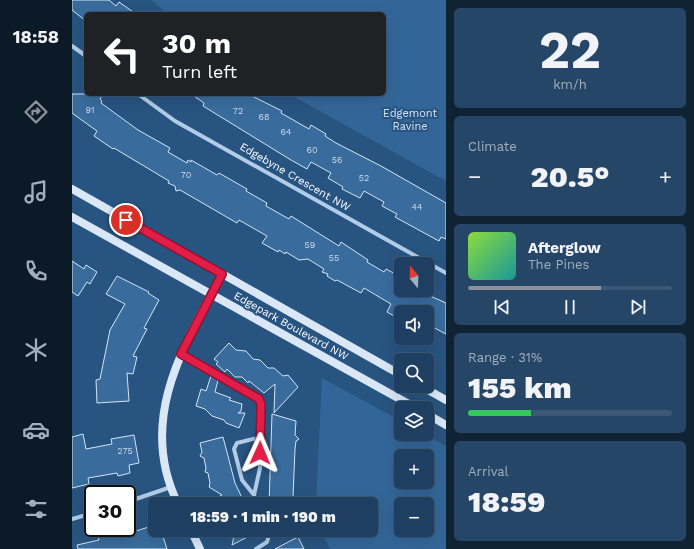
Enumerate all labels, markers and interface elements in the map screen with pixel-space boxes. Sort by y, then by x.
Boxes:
text: 22 [539,20,601,81]
text: 18:58 [13,26,59,47]
text: 30 m [162,27,231,60]
icon: left [96,28,148,80]
text: Turn left [162,61,237,82]
text: km/h [553,77,587,92]
icon: directions [22,98,50,126]
house number: 91 [85,105,95,115]
house number: 72 [233,106,243,116]
park label: Edgemont Ravine [383,107,438,133]
house number: 68 [258,112,270,122]
house number: 64 [281,127,292,137]
text: Climate [468,139,517,154]
street label: Edgebyne Crescent NW [237,140,353,214]
house number: 60 [306,145,318,155]
house number: 56 [332,155,342,165]
text: 20.5° [530,159,610,194]
text: − [468,164,481,189]
text: + [659,164,672,189]
house number: 70 [181,170,192,180]
house number: 52 [359,173,369,183]
icon: music [22,178,50,206]
house number: 44 [412,202,423,212]
pin [109,203,143,237]
icon: arrive [115,209,137,231]
text: Afterglow [528,239,601,257]
house number: 59 [305,240,315,250]
house number: 55 [329,253,339,263]
icon: phone [22,257,50,285]
north arrow [394,257,434,297]
map controls [394,257,434,537]
text: The Pines [528,257,589,272]
street label: Edgepark Boulevard NW [232,289,351,363]
icon: previous [491,296,513,318]
icon: pause [559,296,581,318]
icon: next [627,296,649,318]
button: sound [394,305,434,345]
icon: climate [22,336,50,364]
text: Range · 31% [468,350,542,365]
button: search [394,353,434,393]
text: 155 km [468,370,572,405]
button: layers [394,401,434,441]
icon: car [22,416,50,444]
position arrow [239,432,281,474]
house number: 275 [117,446,133,456]
button: + [394,449,434,489]
text: Arrival [468,464,509,479]
text: 18:59 [468,484,545,519]
speed limit sign: 30 [84,485,136,537]
icon: filters [22,495,50,523]
button: − [394,497,434,537]
text: 18:59 · 1 min · 190 m [190,508,336,526]

